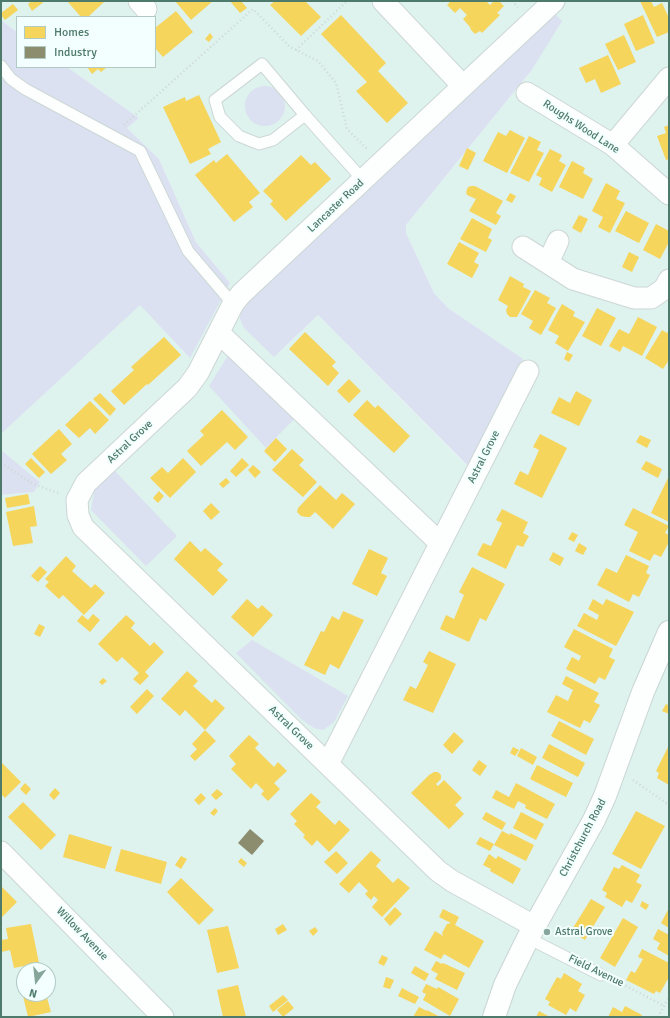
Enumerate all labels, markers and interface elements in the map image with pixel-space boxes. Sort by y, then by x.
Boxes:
legend [16,16,156,68]
text: Homes [54,25,89,40]
text: Industry [54,45,97,60]
street label: Roughs Wood Lane [540,97,622,157]
street label: Lancaster Road [305,177,367,235]
street label: Astral Grove [104,418,156,466]
street label: Astral Grove [465,428,503,486]
street label: Astral Grove [266,703,316,753]
street label: Christchurch Road [557,797,609,879]
street label: Willow Avenue [53,905,111,963]
place label: Astral Grove [555,925,612,939]
marker: Astral Grove [542,927,552,937]
street label: Field Avenue [566,952,626,990]
north arrow [16,962,56,1002]
text: N [28,986,38,1000]

